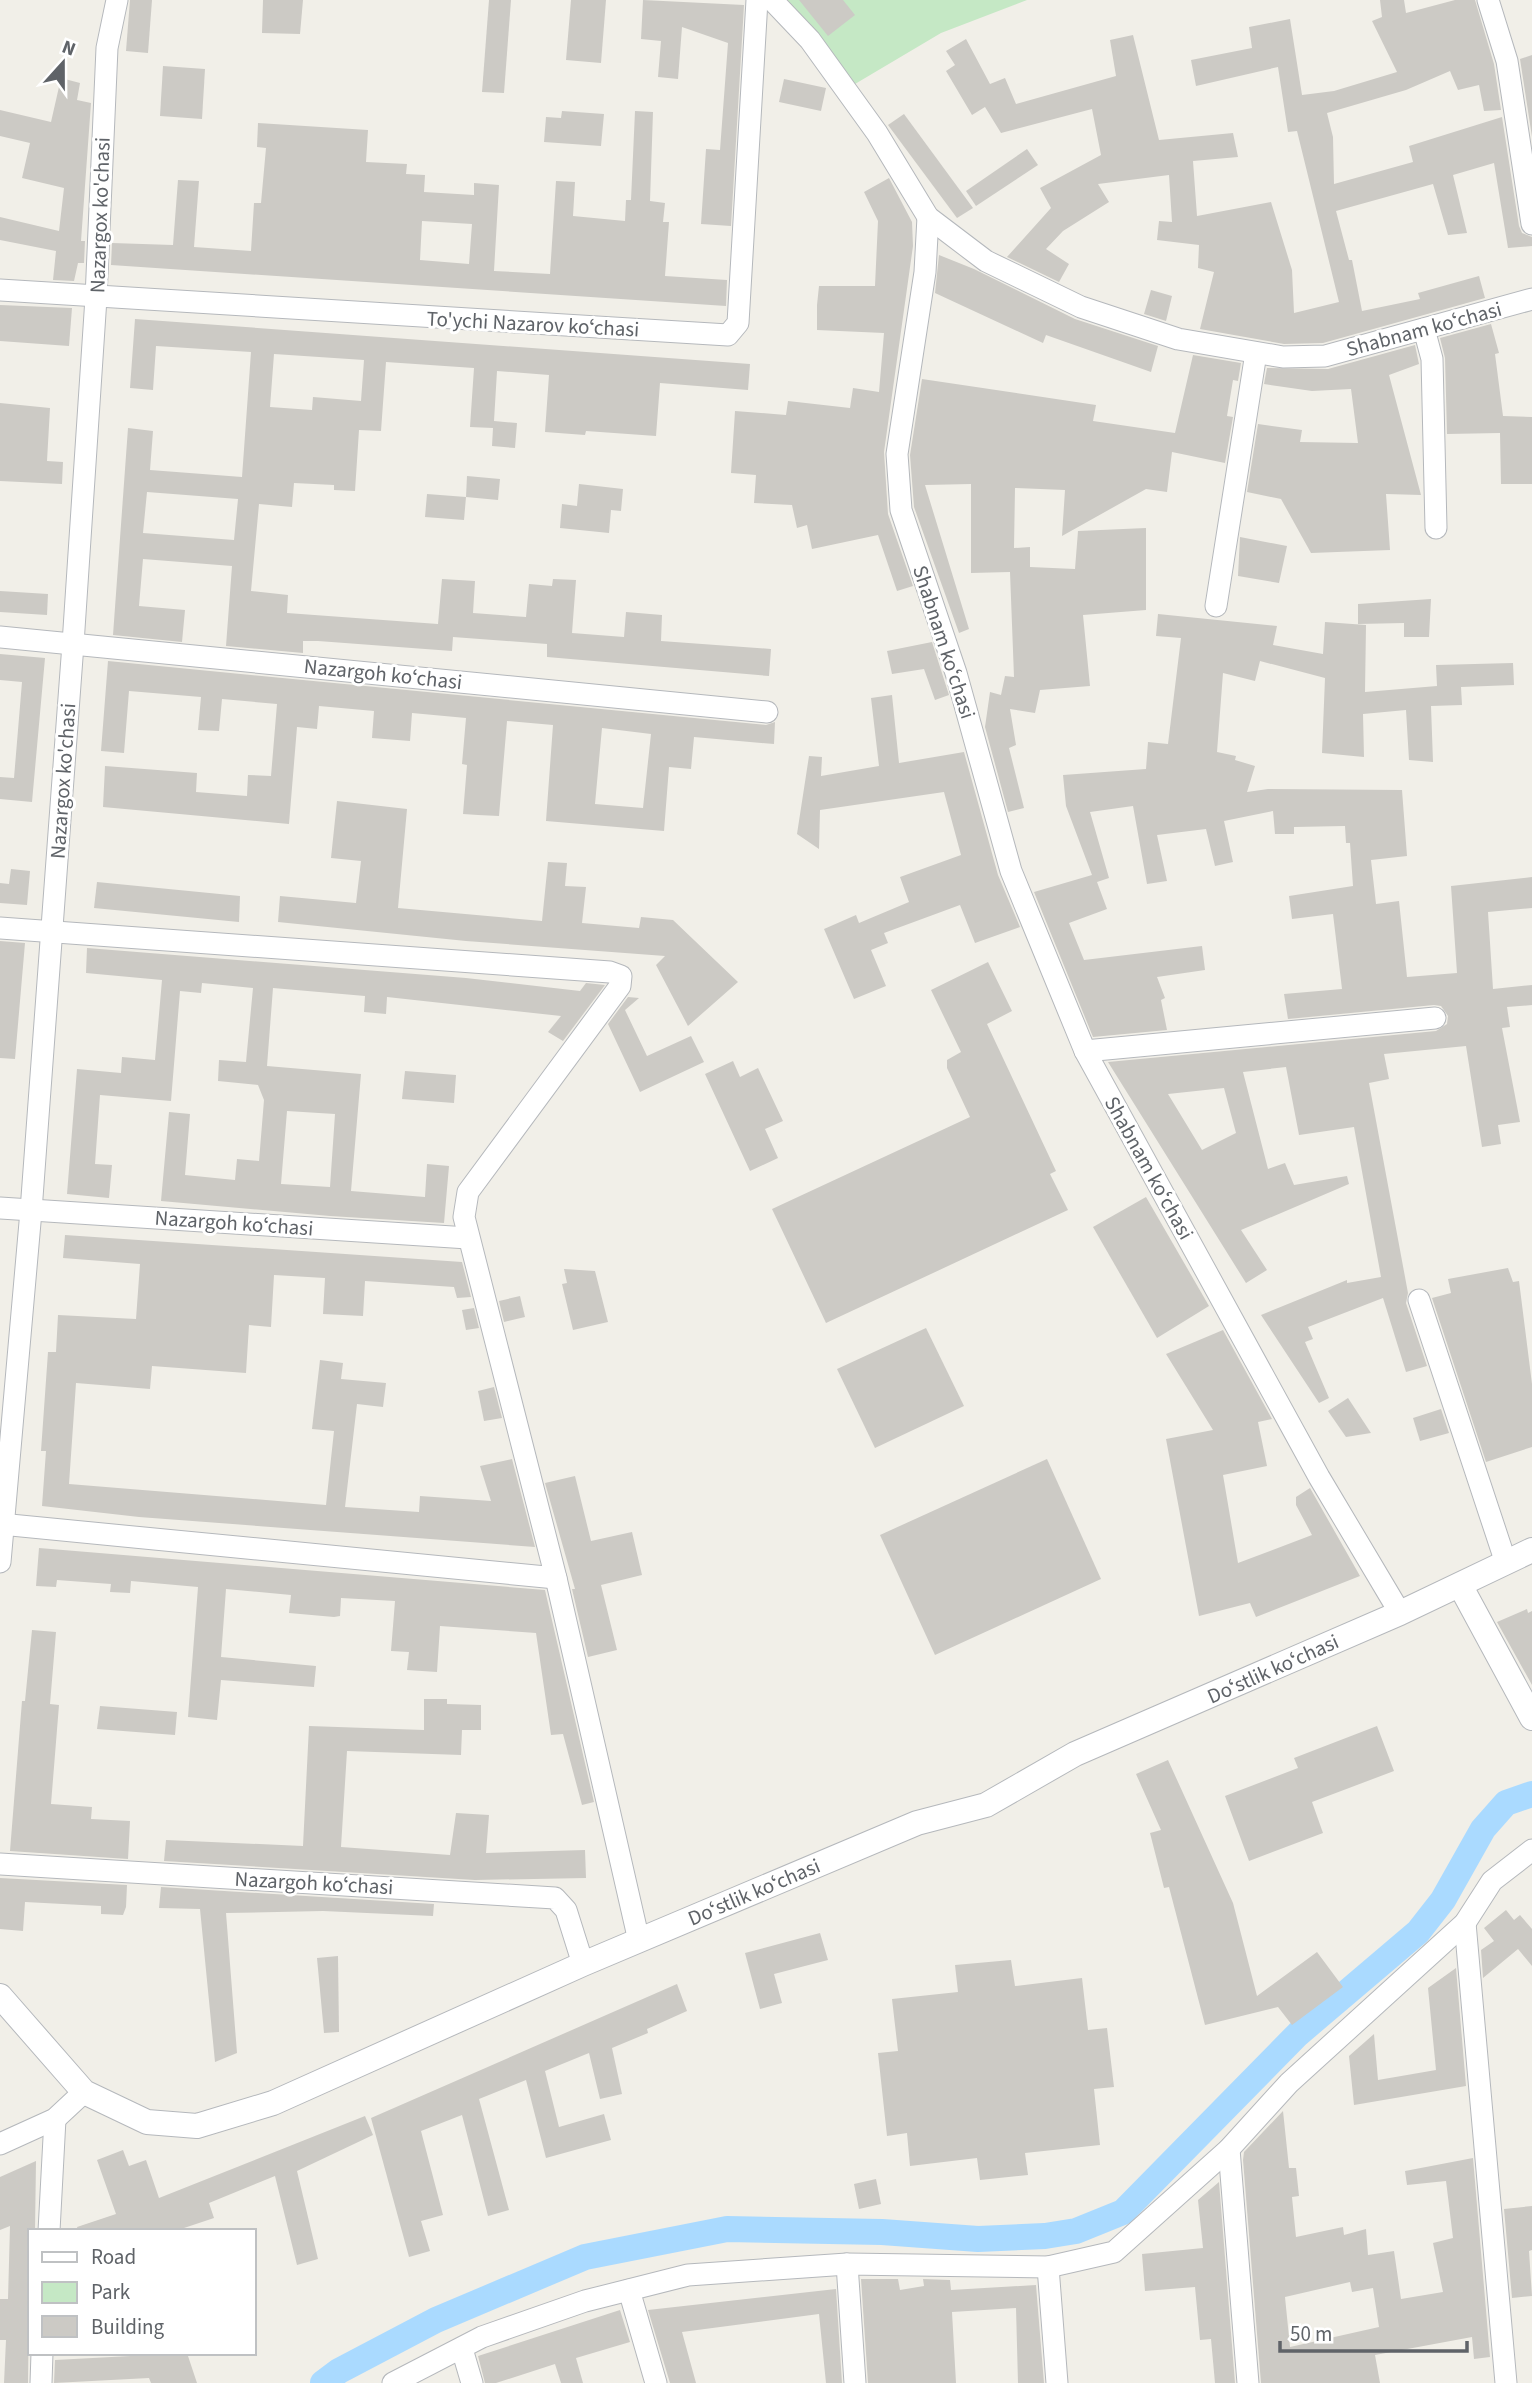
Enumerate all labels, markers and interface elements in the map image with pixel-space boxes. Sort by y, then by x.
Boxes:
north arrow [28,28,98,98]
text: N [58,34,79,63]
street label: Nazargox ko'chasi [82,136,118,294]
street label: Shabnam koʻchasi [1343,294,1505,364]
street label: To'ychi Nazarov koʻchasi [426,303,640,345]
street label: Shabnam koʻchasi [905,561,983,723]
street label: Nazargoh koʻchasi [302,651,464,697]
street label: Nazargox ko'chasi [43,702,83,860]
street label: Shabnam koʻchasi [1097,1091,1201,1245]
street label: Nazargoh koʻchasi [154,1202,314,1244]
street label: Doʻstlik koʻchasi [1202,1627,1344,1711]
street label: Doʻstlik koʻchasi [683,1851,825,1933]
street label: Nazargoh koʻchasi [234,1864,394,1902]
legend [28,2229,256,2355]
text: Road [91,2242,136,2272]
text: Park [91,2277,131,2307]
scale bar [1280,2310,1467,2354]
text: Building [91,2312,165,2342]
text: 50 m [1290,2319,1332,2349]

